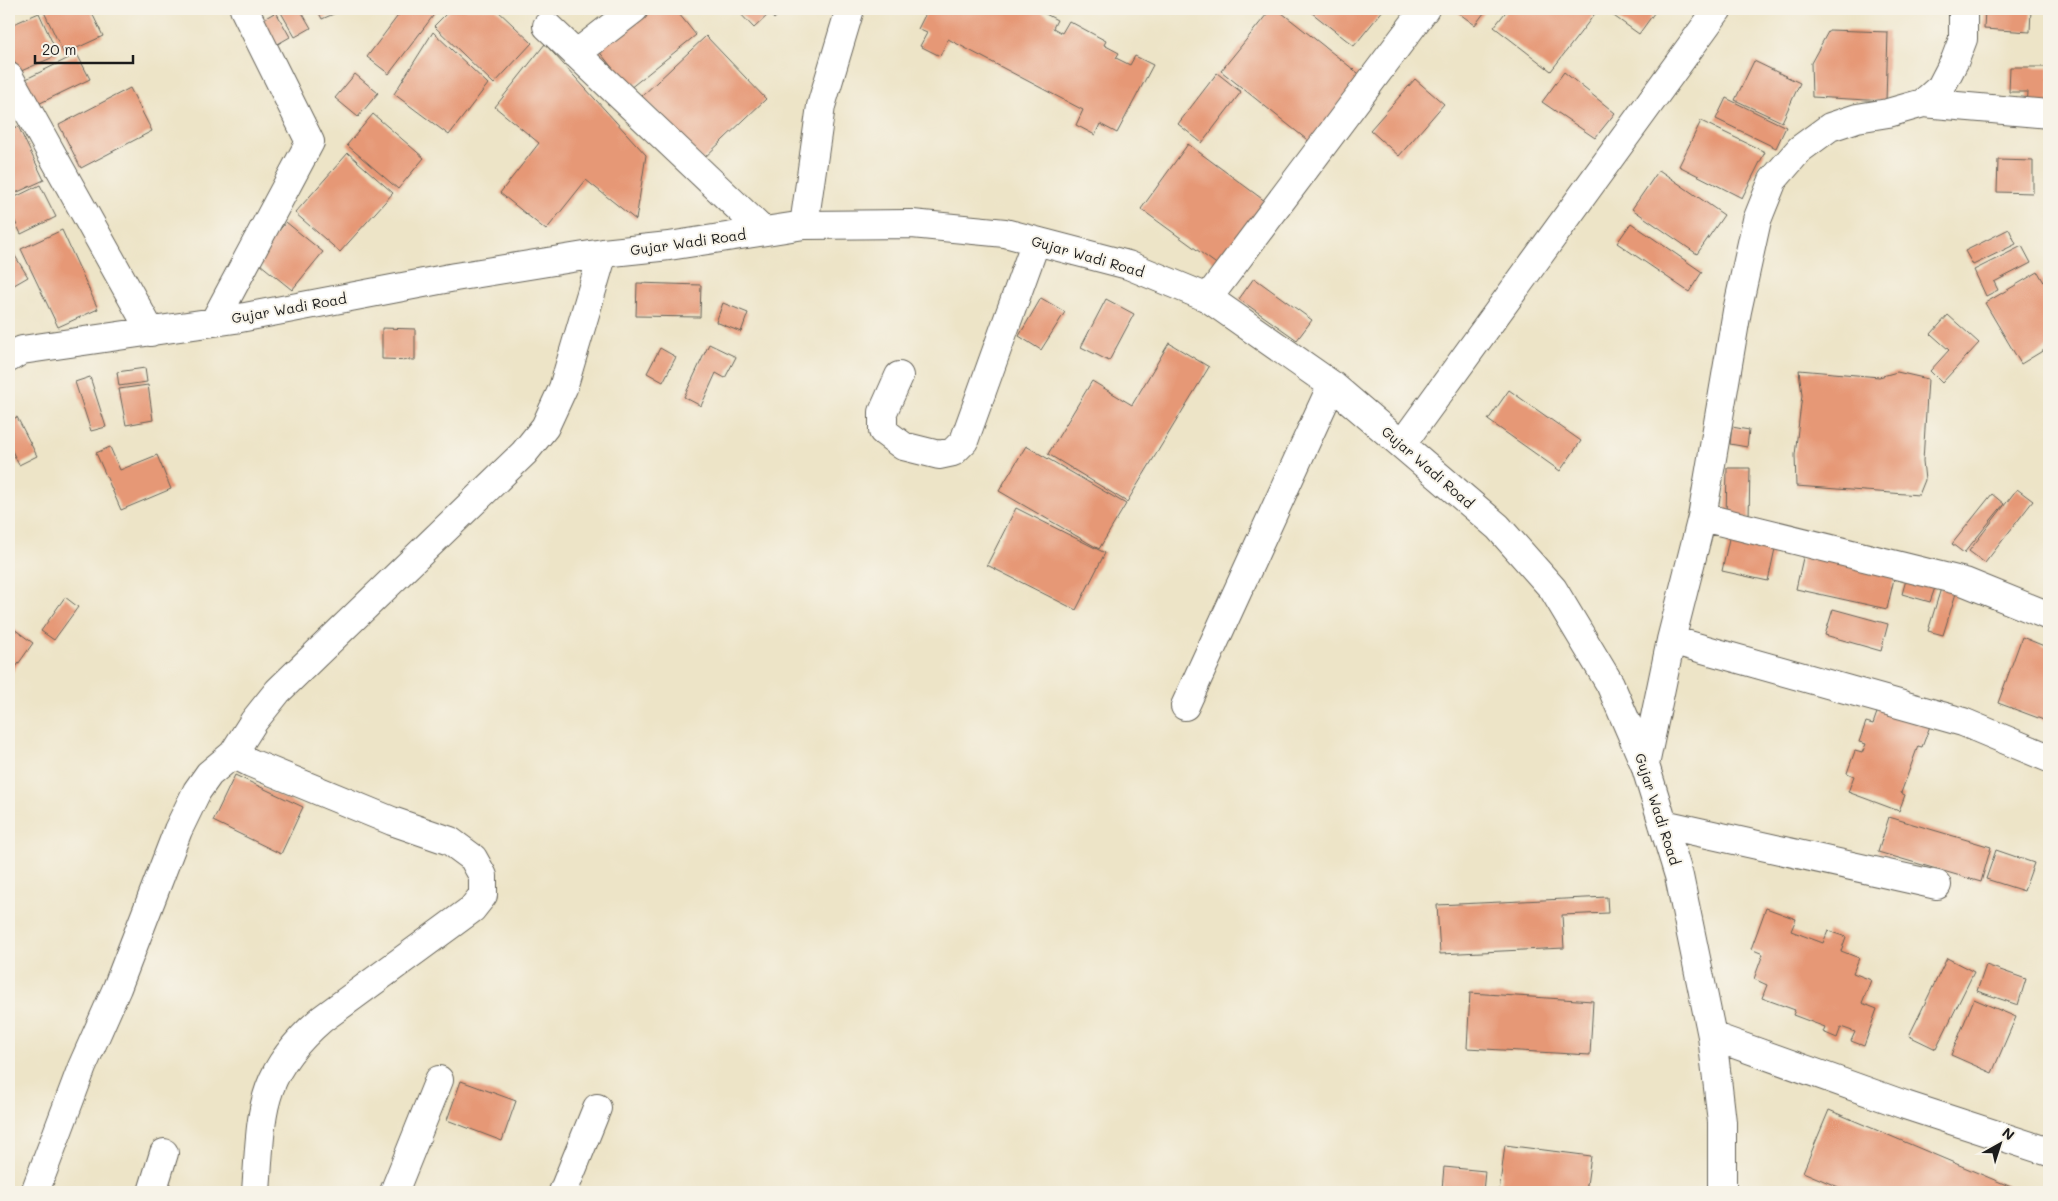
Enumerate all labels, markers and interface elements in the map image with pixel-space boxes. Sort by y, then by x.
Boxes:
scale bar [35,32,132,64]
text: 20 m [42,39,76,59]
street label: Gujar Wadi Road [629,224,747,260]
street label: Gujar Wadi Road [1029,231,1147,281]
street label: Gujar Wadi Road [230,289,348,327]
street label: Gujar Wadi Road [1378,422,1478,512]
street label: Gujar Wadi Road [1631,751,1685,867]
north arrow [1976,1118,2026,1168]
text: N [1998,1123,2019,1144]

